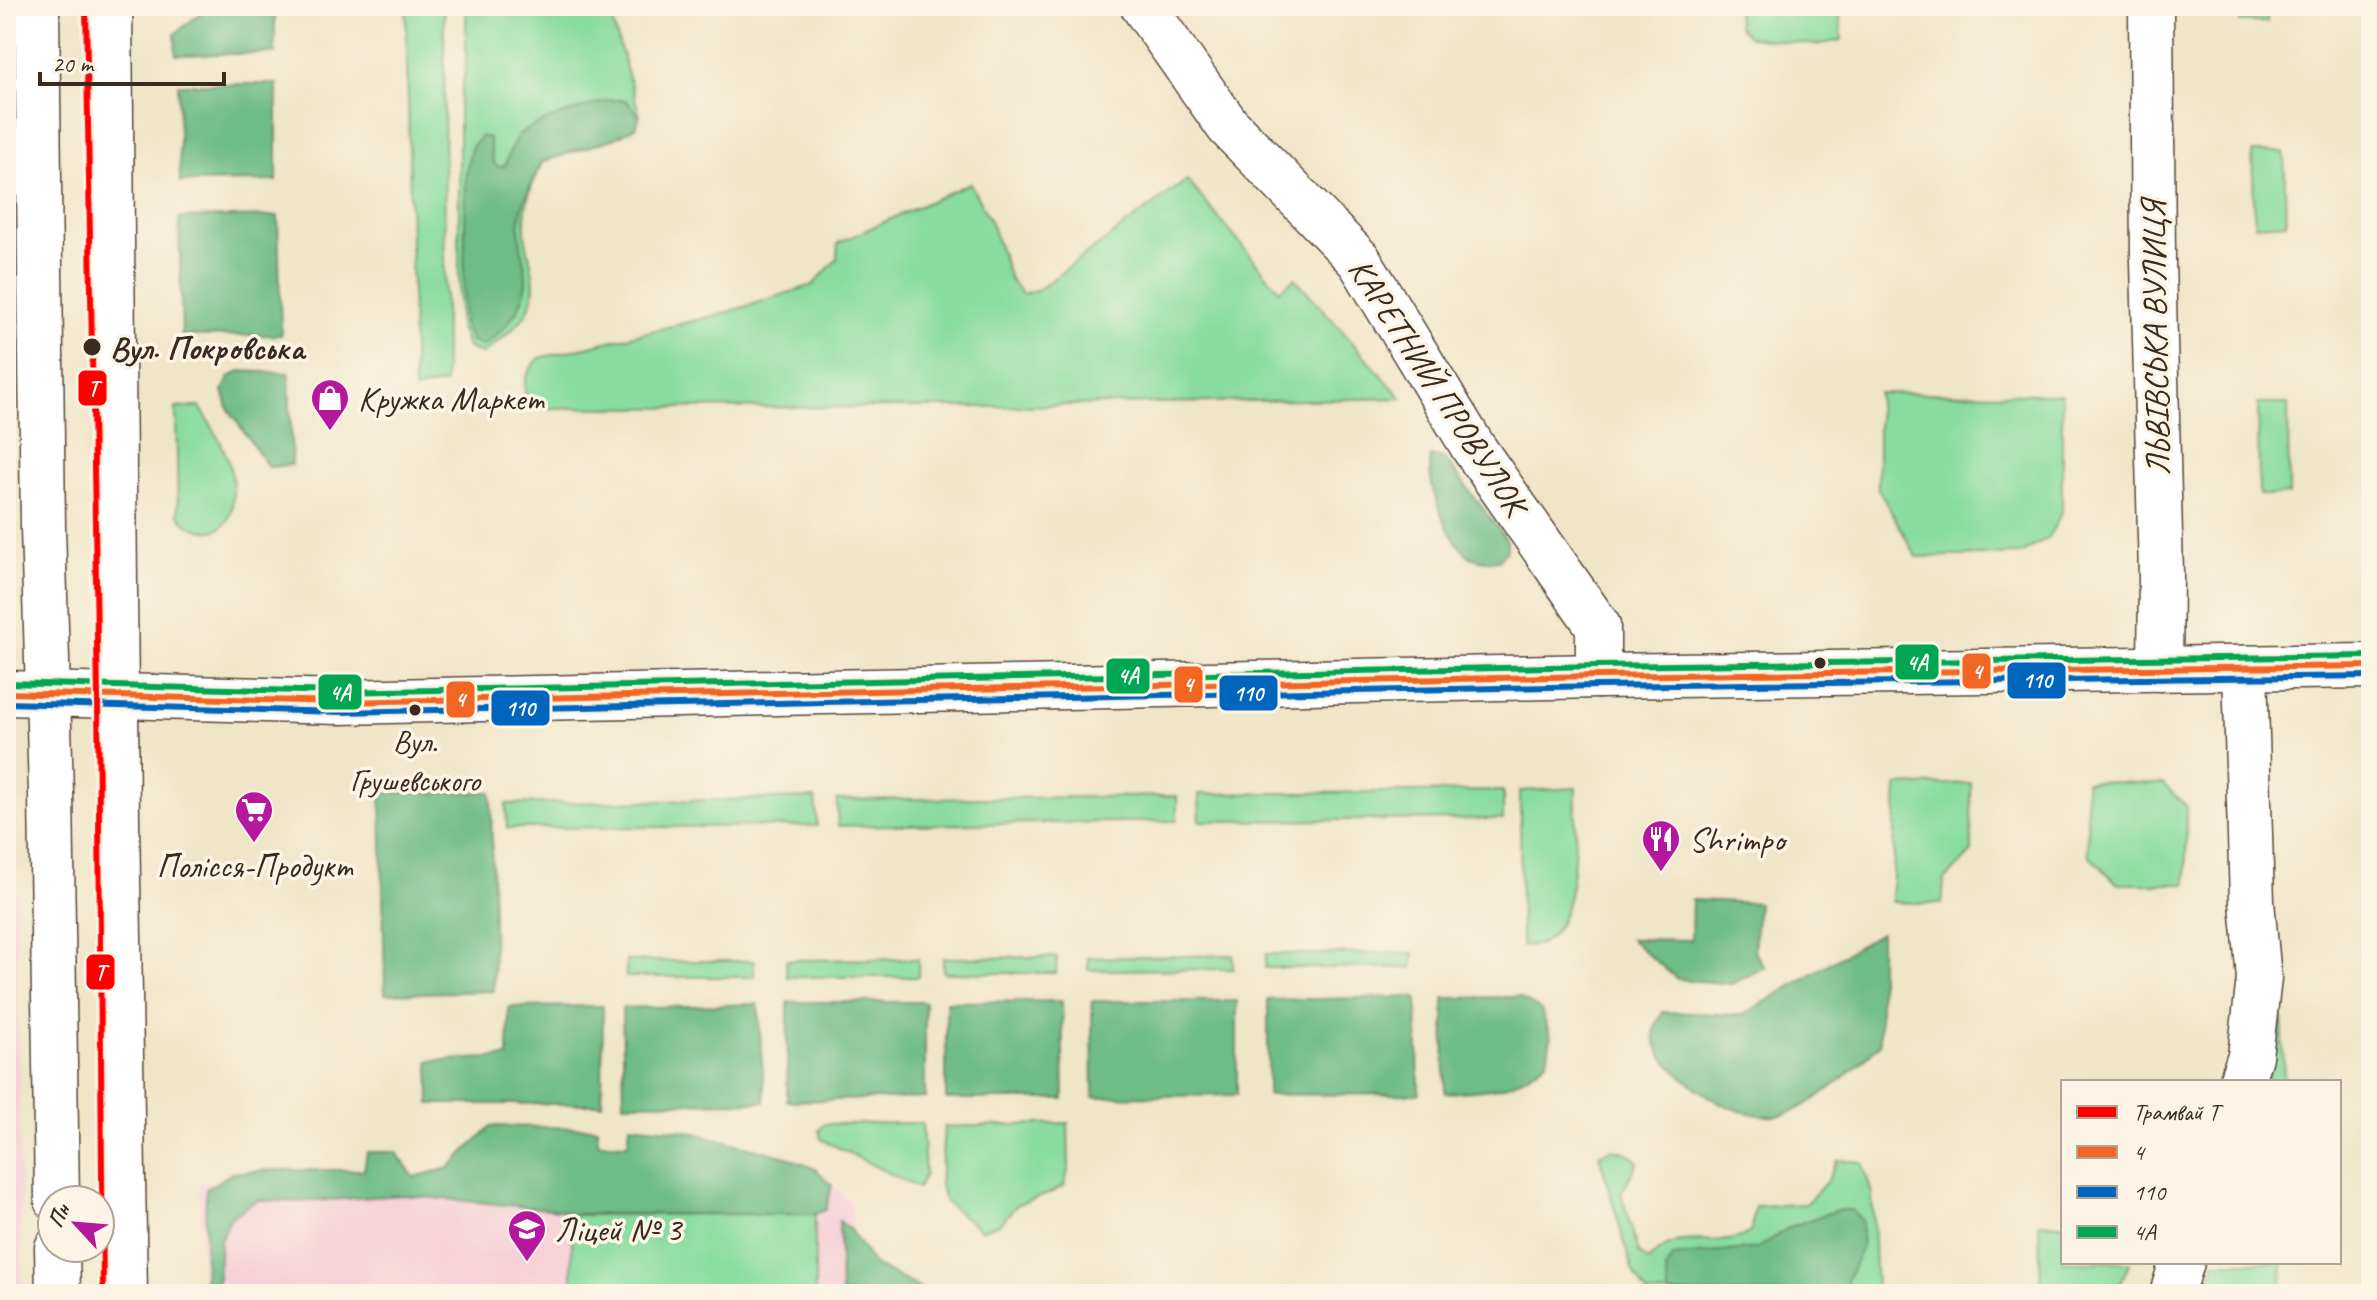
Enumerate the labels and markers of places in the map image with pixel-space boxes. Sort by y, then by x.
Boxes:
place label: Вул. Покровська [110,326,307,369]
marker: Вул. Покровська [81,336,103,358]
shop icon: Кружка Маркет [309,377,351,432]
place label: Кружка Маркет [358,377,545,420]
unlabelled marker [1812,655,1828,671]
marker: Вул. Грушевського [407,702,423,718]
place label: Вул. Грушевського [350,721,482,801]
supermarket icon: Полісся-Продукт [233,789,275,844]
restaurant icon: Shrimpo [1640,818,1682,873]
place label: Shrimpo [1689,818,1788,861]
place label: Полісся-Продукт [156,844,354,887]
school or university icon: Ліцей № 3 [506,1208,548,1263]
place label: Ліцей № 3 [555,1208,684,1251]

